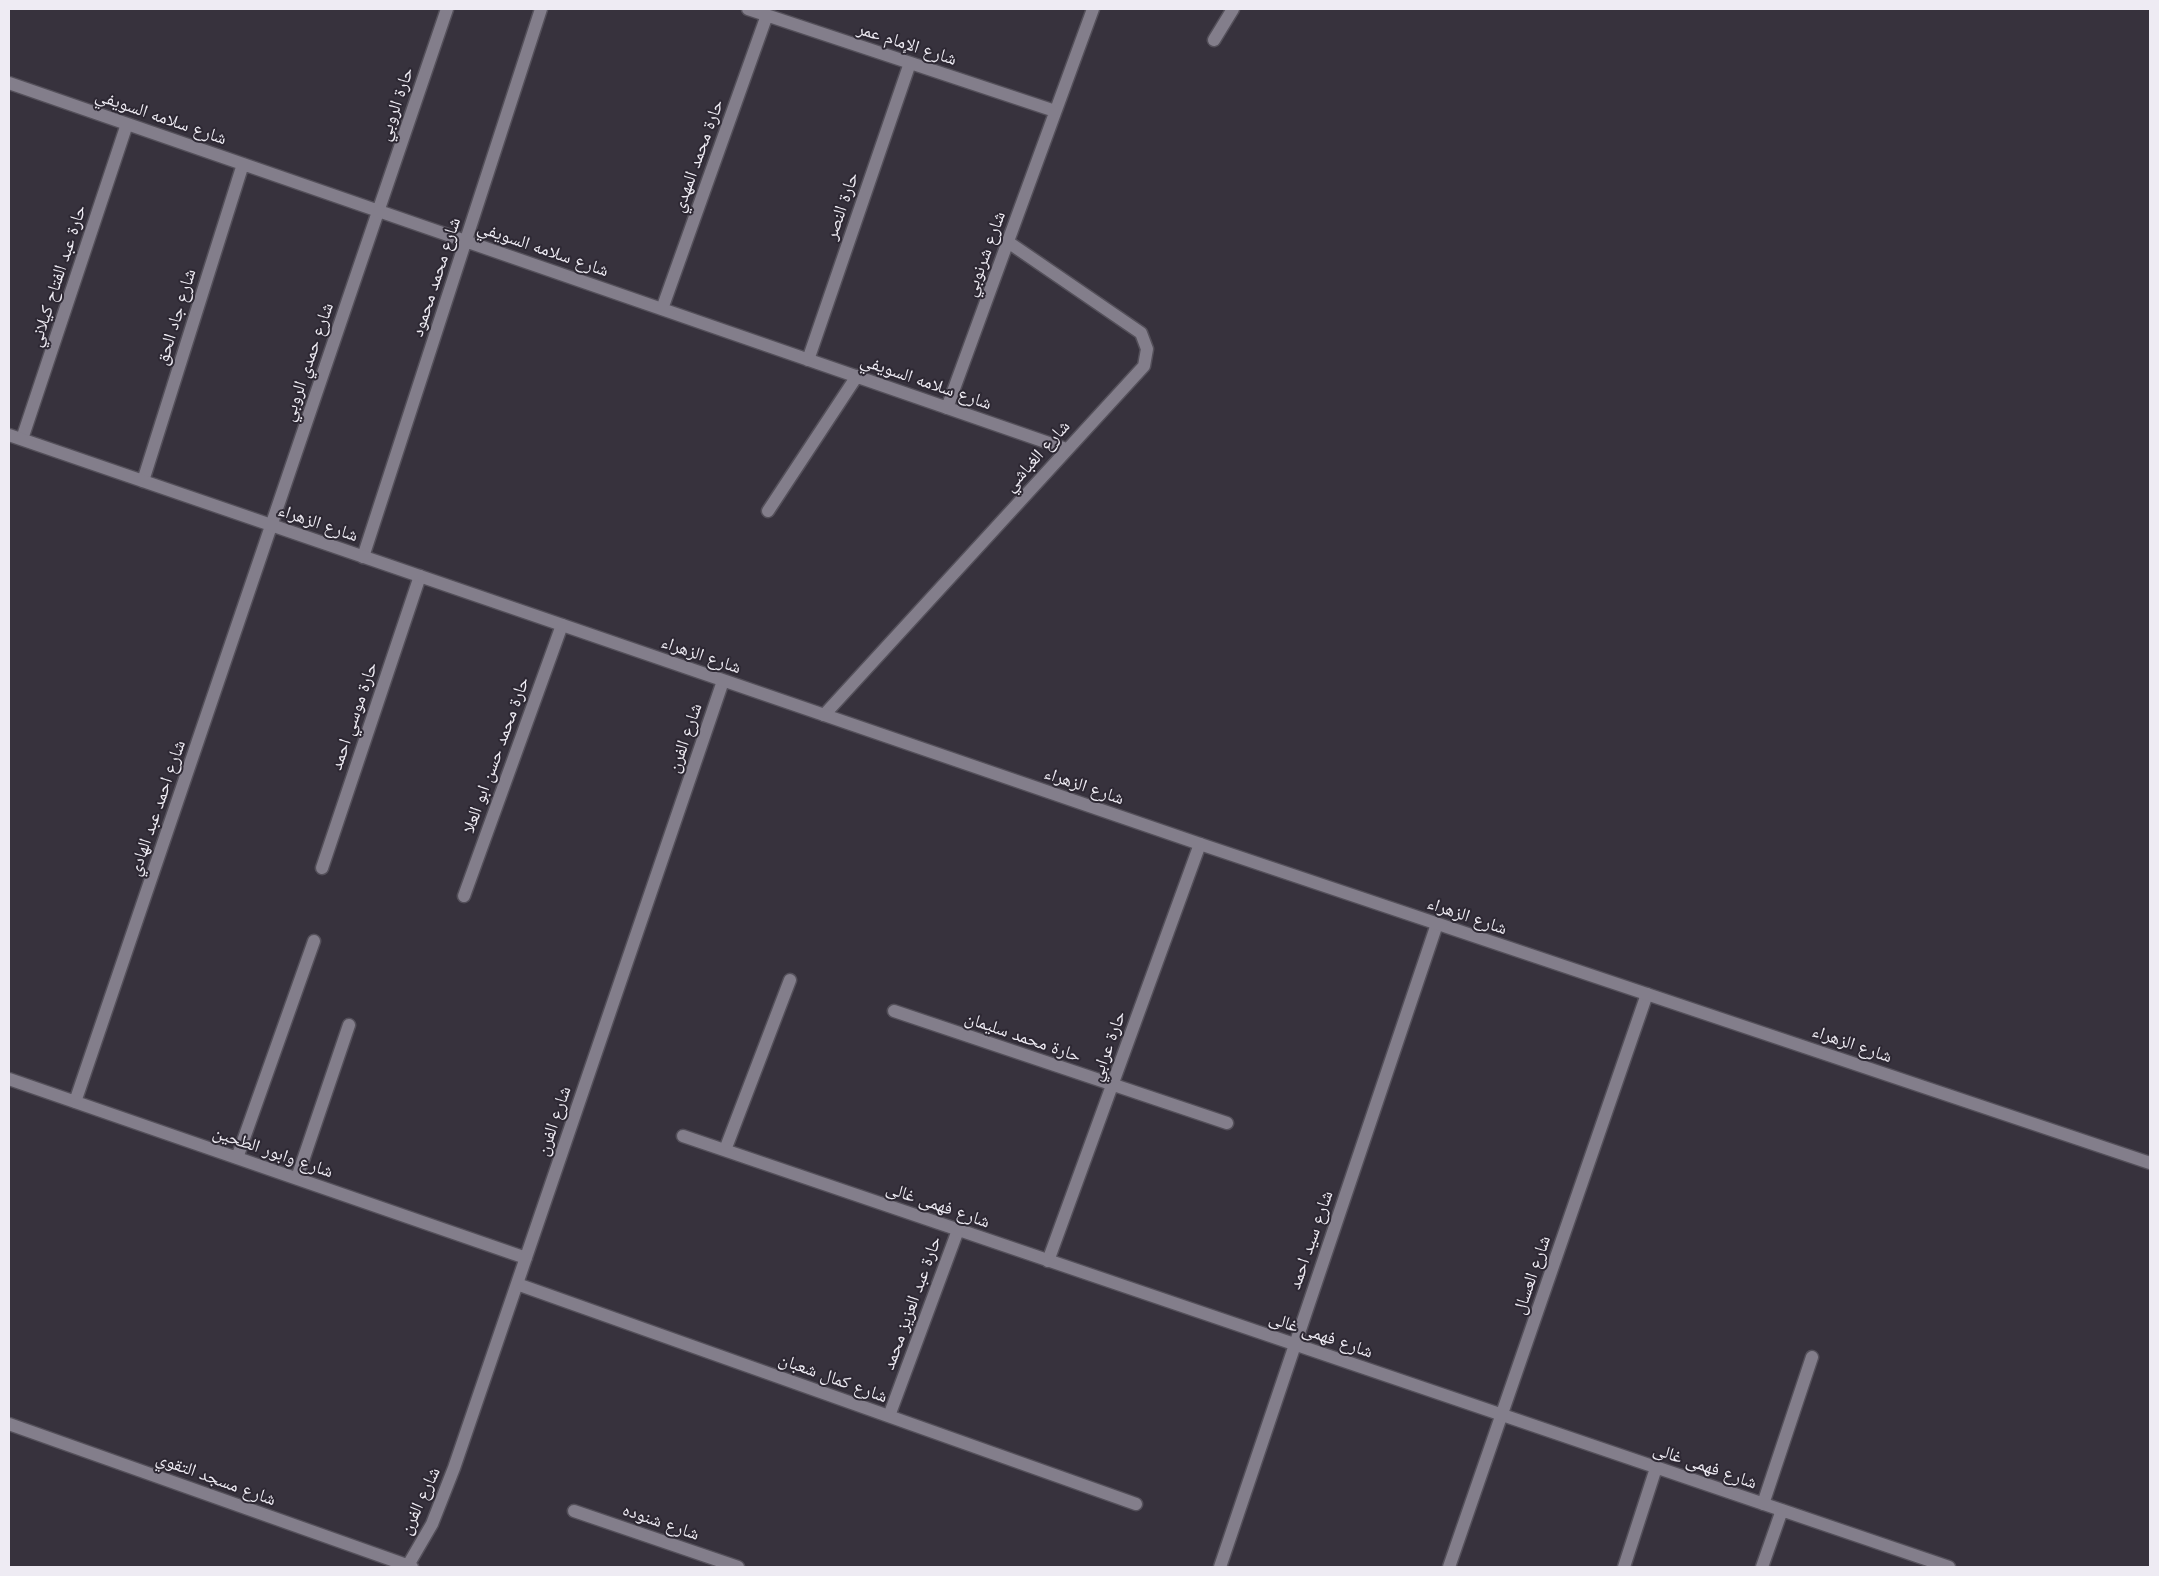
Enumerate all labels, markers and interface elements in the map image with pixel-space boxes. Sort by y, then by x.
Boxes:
street label: شارع الإمام عمر [855,18,959,70]
street label: حارة الروبي [373,64,419,144]
street label: شارع سلامه السويفي [92,84,230,150]
street label: حارة محمد المهدي [668,97,728,215]
street label: حارة النصر [820,169,864,243]
street label: حارة عبد الفتاح كيلاني [25,202,91,350]
street label: شارع شرنوبي [960,208,1010,300]
street label: شارع محمد محمود [407,215,465,339]
street label: شارع سلامه السويفي [474,216,612,282]
street label: شارع جاد الحق [151,266,201,368]
street label: شارع حمدي الروبي [278,300,338,424]
street label: شارع سلامه السويفي [857,349,995,415]
street label: شارع الغباشي [999,416,1075,496]
street label: شارع الزهراء [275,499,361,547]
street label: شارع الزهراء [658,631,744,679]
street label: حارة موسي احمد [325,659,383,773]
street label: حارة محمد حسن ابو العلا [458,674,534,836]
street label: شارع الفرن [663,700,707,776]
street label: شارع احمد عبد الهادي [124,737,190,879]
street label: شارع الزهراء [1041,762,1127,810]
street label: شارع الزهراء [1424,892,1510,940]
street label: حارة محمد سليمان [962,1007,1084,1067]
street label: حارة عرابي [1085,1008,1131,1084]
street label: شارع الزهراء [1809,1020,1895,1068]
street label: شارع الفرن [532,1083,576,1159]
street label: شارع وابور الطحين [210,1121,336,1183]
street label: شارع فهمى غالى [883,1177,993,1233]
street label: شارع سيد احمد [1284,1188,1338,1292]
street label: حارة عبد العزيز محمد [878,1233,946,1373]
street label: شارع العسال [1508,1233,1556,1317]
street label: شارع فهمى غالى [1266,1307,1376,1363]
street label: شارع كمال شعبان [776,1348,890,1408]
street label: شارع فهمى غالى [1650,1438,1760,1494]
street label: شارع مسجد التقوي [153,1447,279,1511]
street label: شارع الفرن [395,1464,445,1538]
street label: شارع شنوده [620,1499,702,1545]

